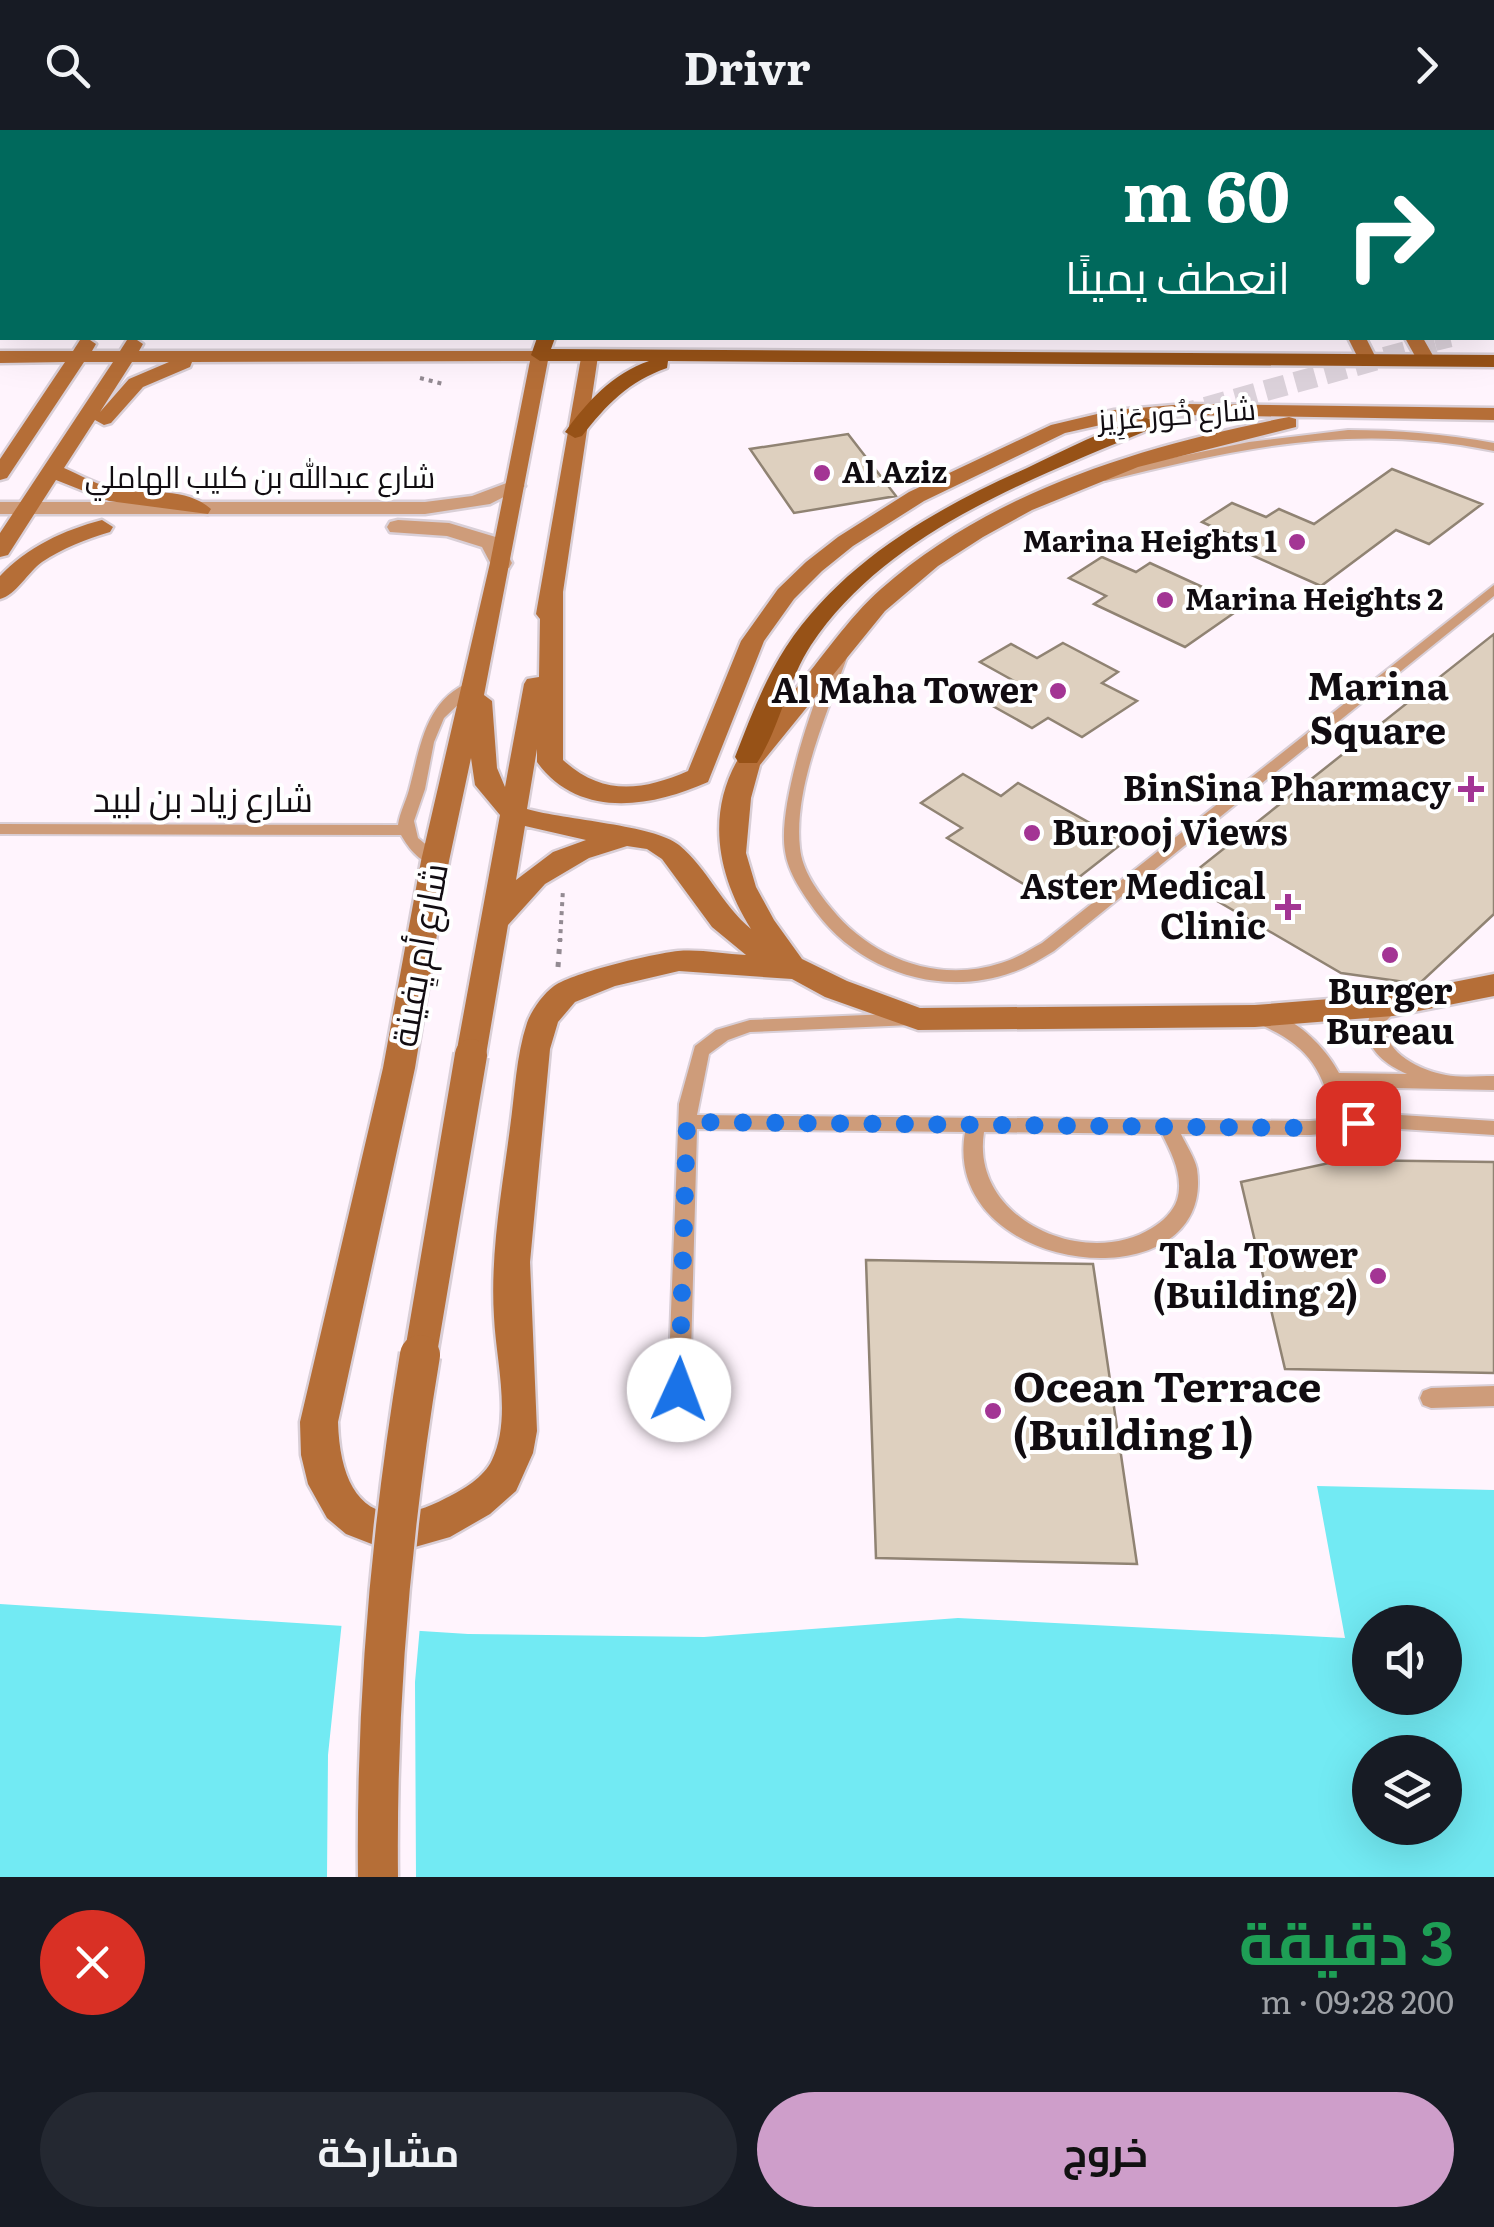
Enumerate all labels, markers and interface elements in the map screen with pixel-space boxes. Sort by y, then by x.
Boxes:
text: Drivr [684,32,811,99]
icon: search [40,38,95,93]
icon: forward [1399,38,1454,93]
text: 60 m [1122,140,1290,244]
icon: right [1325,170,1455,300]
text: انعطف يمينًا [1065,241,1290,308]
street label: شارع خُور عَزِيز [1094,385,1257,442]
place label: Al Aziz [842,448,947,492]
street label: شارع عبدالله بن كليب الهاملي [85,453,435,501]
marker: Al Aziz [811,462,833,484]
place label: Marina Heights 1 [1022,517,1277,561]
marker: Marina Heights 1 [1286,531,1308,553]
place label: Marina Heights 2 [1185,575,1443,619]
marker: Marina Heights 2 [1154,589,1176,611]
district label: Marina Square [1307,655,1449,756]
place label: Al Maha Tower [771,662,1038,714]
marker: Al Maha Tower [1047,680,1069,702]
place label: BinSina Pharmacy [1123,760,1452,812]
street label: شارع زياد بن لبيد [93,771,313,823]
marker: BinSina Pharmacy [1460,778,1482,800]
place label: Burooj Views [1052,804,1288,856]
marker: Burooj Views [1021,822,1043,844]
place label: Aster Medical Clinic [1020,858,1266,950]
street label: شارع أم يِفينة [375,859,460,1051]
marker: Aster Medical Clinic [1275,894,1301,920]
marker: Burger Bureau [1379,944,1401,966]
place label: Burger Bureau [1325,963,1455,1055]
pin [1316,1081,1401,1166]
icon: arrive [1331,1096,1386,1151]
place label: Tala Tower (Building 2) [1153,1227,1358,1319]
marker: Tala Tower (Building 2) [1367,1265,1389,1287]
position arrow [627,1338,731,1442]
place label: Ocean Terrace (Building 1) [1013,1353,1322,1463]
marker: Ocean Terrace (Building 1) [982,1400,1004,1422]
map controls [1352,1605,1462,1845]
button: sound [1352,1605,1462,1715]
button: layers [1352,1735,1462,1845]
text: 3 دقيقة [1239,1894,1454,1983]
button: close [40,1910,145,2015]
text: 200 m · 09:28 [1260,1976,1454,2024]
button: مشاركة [40,2092,737,2207]
button: خروج [757,2092,1454,2207]

